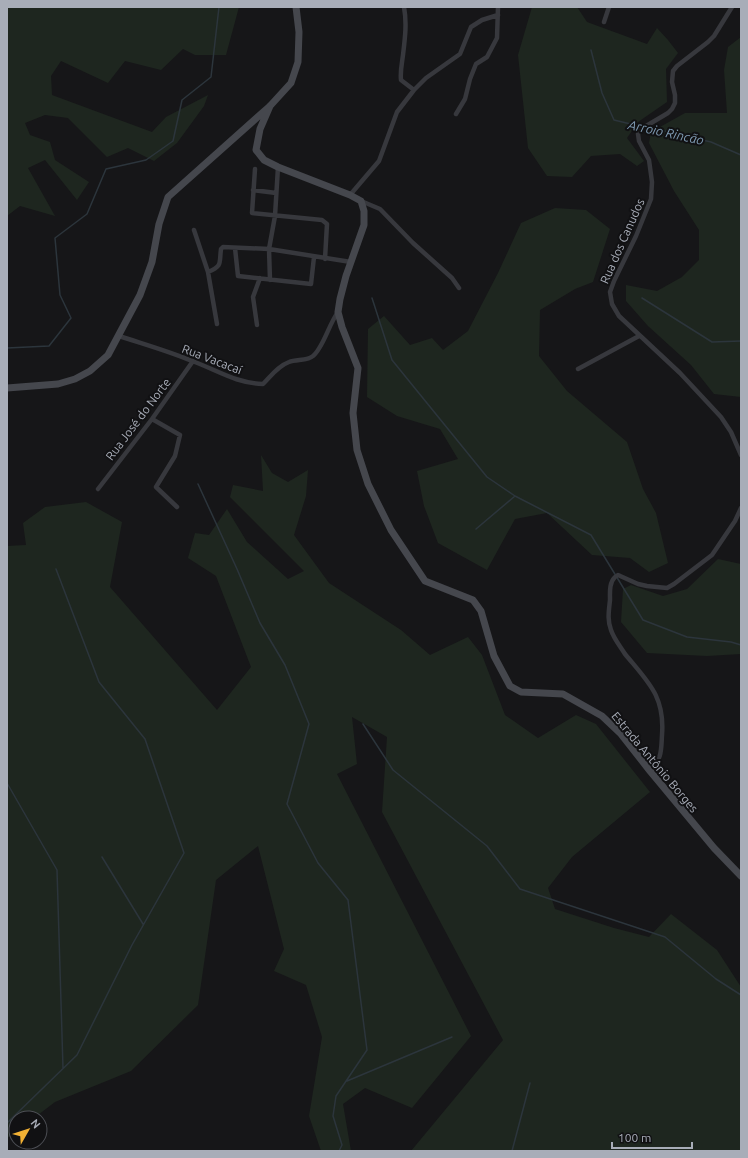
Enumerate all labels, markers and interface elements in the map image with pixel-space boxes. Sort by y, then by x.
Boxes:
water label: Arroio Rincão [626,117,705,147]
street label: Rua dos Canudos [597,196,647,286]
street label: Rua Vacacaí [180,342,245,377]
street label: Rua José do Norte [103,376,173,462]
street label: Estrada Antônio Borges [609,709,701,815]
north arrow [8,1110,48,1150]
text: N [29,1117,43,1131]
scale bar [612,1124,692,1150]
text: 100 m [618,1131,651,1144]

